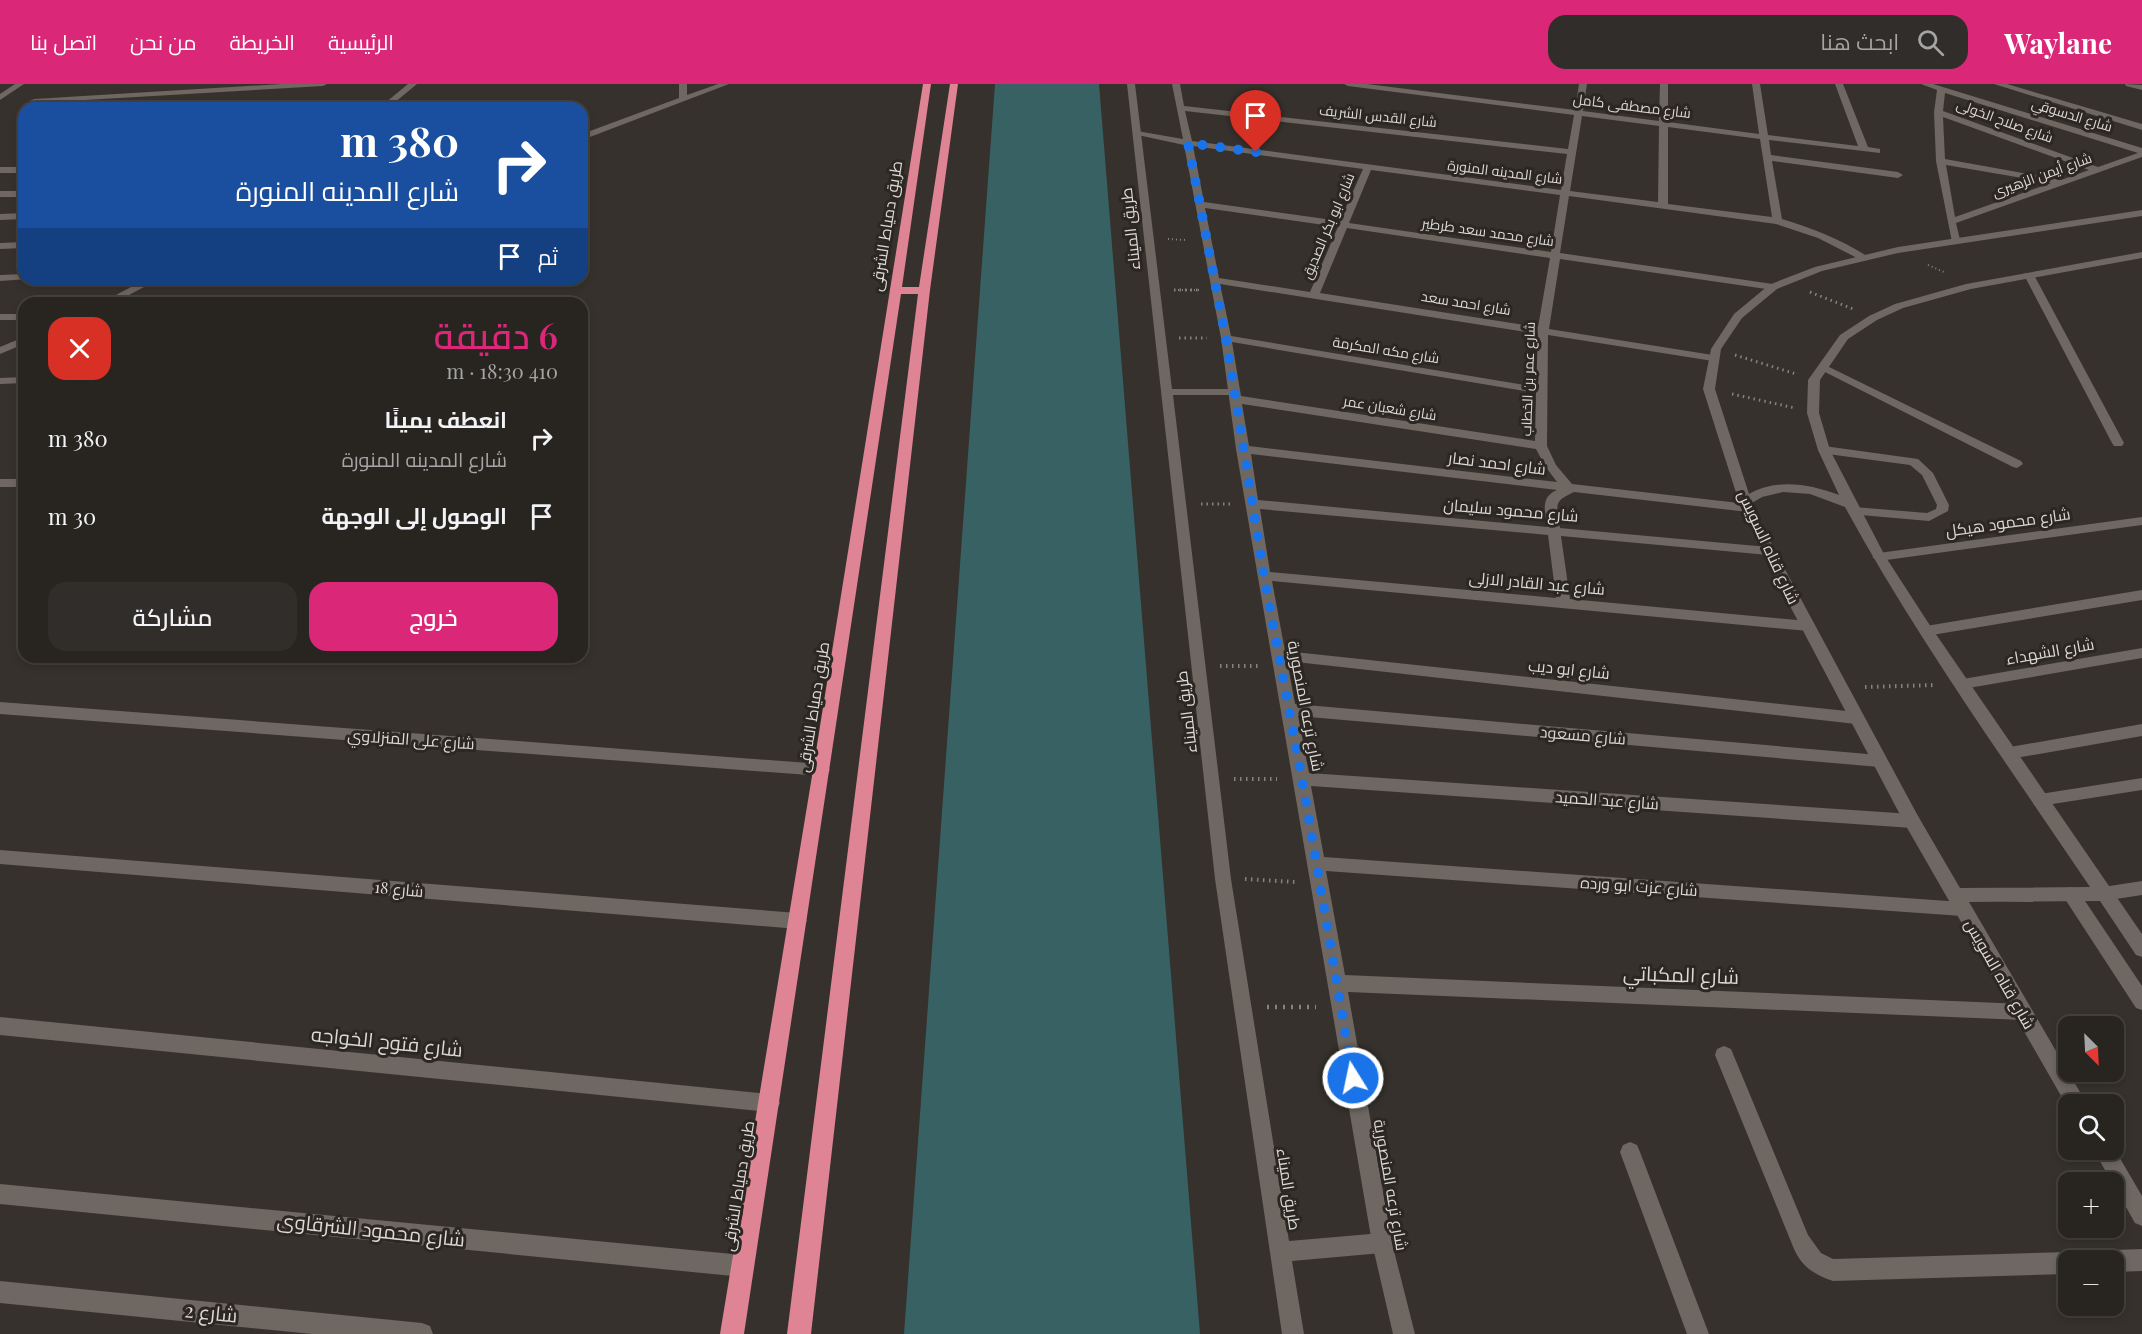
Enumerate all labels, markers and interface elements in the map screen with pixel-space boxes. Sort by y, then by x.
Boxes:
search box [1548,15,1968,69]
text: Waylane [2004,24,2112,61]
text: ابحث هنا [1820,26,1899,56]
icon: search [1914,26,1947,59]
text: اتصل بنا [30,27,97,55]
text: من نحن [130,27,196,55]
text: الخريطة [229,27,295,55]
text: الرئيسية [328,27,394,55]
street label: شارع مصطفى كامل [1572,89,1692,122]
pin [1230,90,1281,152]
street label: شارع الدسوقي [2029,93,2115,139]
street label: شارع صلاح الخولى [1954,94,2056,147]
icon: arrive [1239,99,1272,132]
street label: شارع القدس الشريف [1318,100,1438,131]
text: 380 m [340,112,459,168]
icon: right [480,126,558,204]
street label: شارع أيمن الزهيرى [1989,148,2094,201]
street label: شارع المدينه المنورة [1446,155,1564,188]
street label: طريق دمياط الشرقى [865,159,907,293]
street label: شارع ابو بكر الصديق [1297,170,1358,282]
text: شارع المدينه المنورة [236,172,459,208]
street label: طريق الميناء [1115,187,1145,271]
street label: شارع محمد سعد طرطير [1420,213,1555,250]
icon: arrive [493,240,526,273]
text: ثم [538,241,558,271]
street label: شارع احمد سعد [1420,286,1512,319]
text: 6 دقيقة [434,310,558,358]
button: close [48,317,111,380]
street label: شارع عمر بن الخطاب [1516,321,1539,437]
street label: شارع مكه المكرمة [1331,332,1441,367]
text: 410 m · 18:30 [447,357,558,384]
street label: شارع شعبان عمر [1341,391,1438,424]
text: انعطف يمينًا [385,404,507,434]
icon: right [525,422,558,455]
text: 380 m [48,423,108,453]
text: شارع المدينه المنورة [342,445,507,472]
street label: شارع احمد نصار [1446,446,1547,481]
street label: شارع قناه السويس [1732,486,1805,608]
street label: شارع محمود سليمان [1442,493,1580,528]
text: الوصول إلى الوجهة [321,500,507,530]
icon: arrive [525,500,558,533]
text: 30 m [48,501,96,531]
street label: شارع محمود هيكل [1944,502,2072,543]
street label: شارع عبد القادر الازلى [1468,566,1606,601]
button: مشاركة [48,582,297,651]
button: خروج [309,582,558,651]
street label: شارع الشهداء [2004,632,2096,671]
street label: شارع ترعه المنصورية [1282,639,1329,774]
street label: طريق دمياط الشرقى [792,640,834,774]
street label: شارع ابو ديب [1527,654,1611,685]
street label: طريق الميناء [1170,670,1202,754]
street label: شارع مسعود [1539,720,1627,751]
street label: شارع على المنزلاوي [346,724,475,757]
street label: شارع عبد الحميد [1554,785,1660,816]
street label: شارع عزت ابو ورده [1579,871,1698,902]
street label: شارع 18 [373,876,424,903]
street label: شارع قناه السويس [1959,915,2040,1033]
street label: شارع المكباتي [1622,958,1740,993]
north arrow [2058,1016,2124,1082]
map controls [2058,1016,2124,1316]
street label: شارع فتوح الخواجه [310,1019,464,1064]
position arrow [1321,1046,1385,1110]
button: search [2058,1094,2124,1160]
street label: شارع ترعه المنصورية [1368,1118,1413,1253]
street label: طريق دمياط الشرقى [717,1119,759,1253]
street label: طريق الميناء [1272,1146,1306,1232]
button: + [2058,1172,2124,1238]
street label: شارع محمود الشرقاوى [276,1205,467,1254]
button: − [2058,1250,2124,1316]
street label: شارع 2 [183,1295,239,1330]

